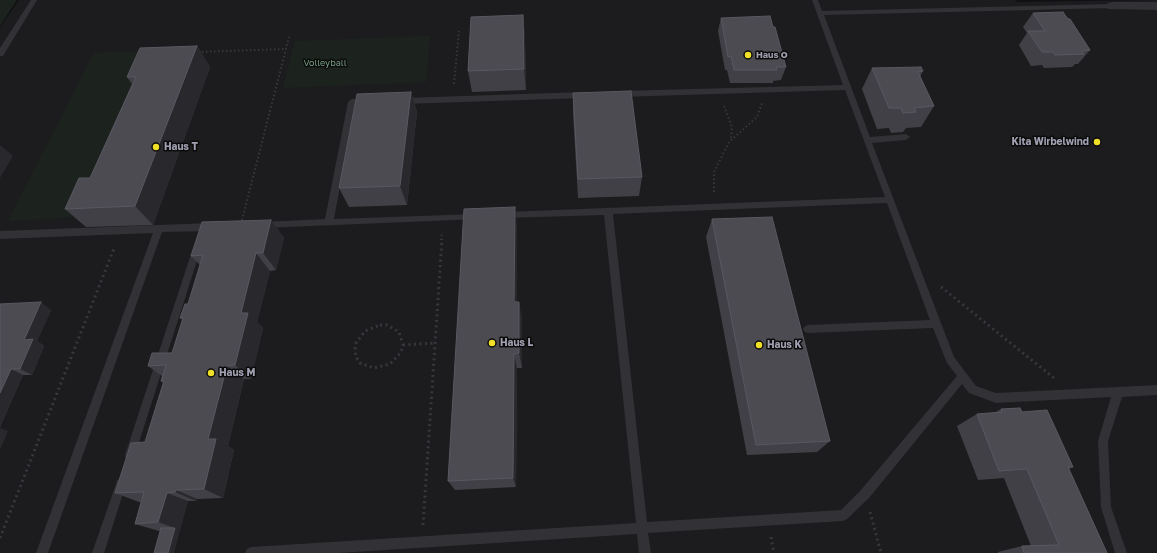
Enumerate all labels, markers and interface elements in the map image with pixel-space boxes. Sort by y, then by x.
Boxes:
marker: Haus O [743,50,753,60]
place label: Haus O [756,50,788,60]
park label: Volleyball [303,58,347,68]
place label: Kita Wirbelwind [1012,136,1089,148]
marker: Kita Wirbelwind [1092,137,1102,147]
place label: Haus T [164,141,198,153]
marker: Haus T [151,142,161,152]
place label: Haus L [500,337,533,349]
marker: Haus L [487,338,497,348]
place label: Haus K [767,339,802,351]
marker: Haus K [754,340,764,350]
place label: Haus M [219,367,255,379]
marker: Haus M [206,368,216,378]

